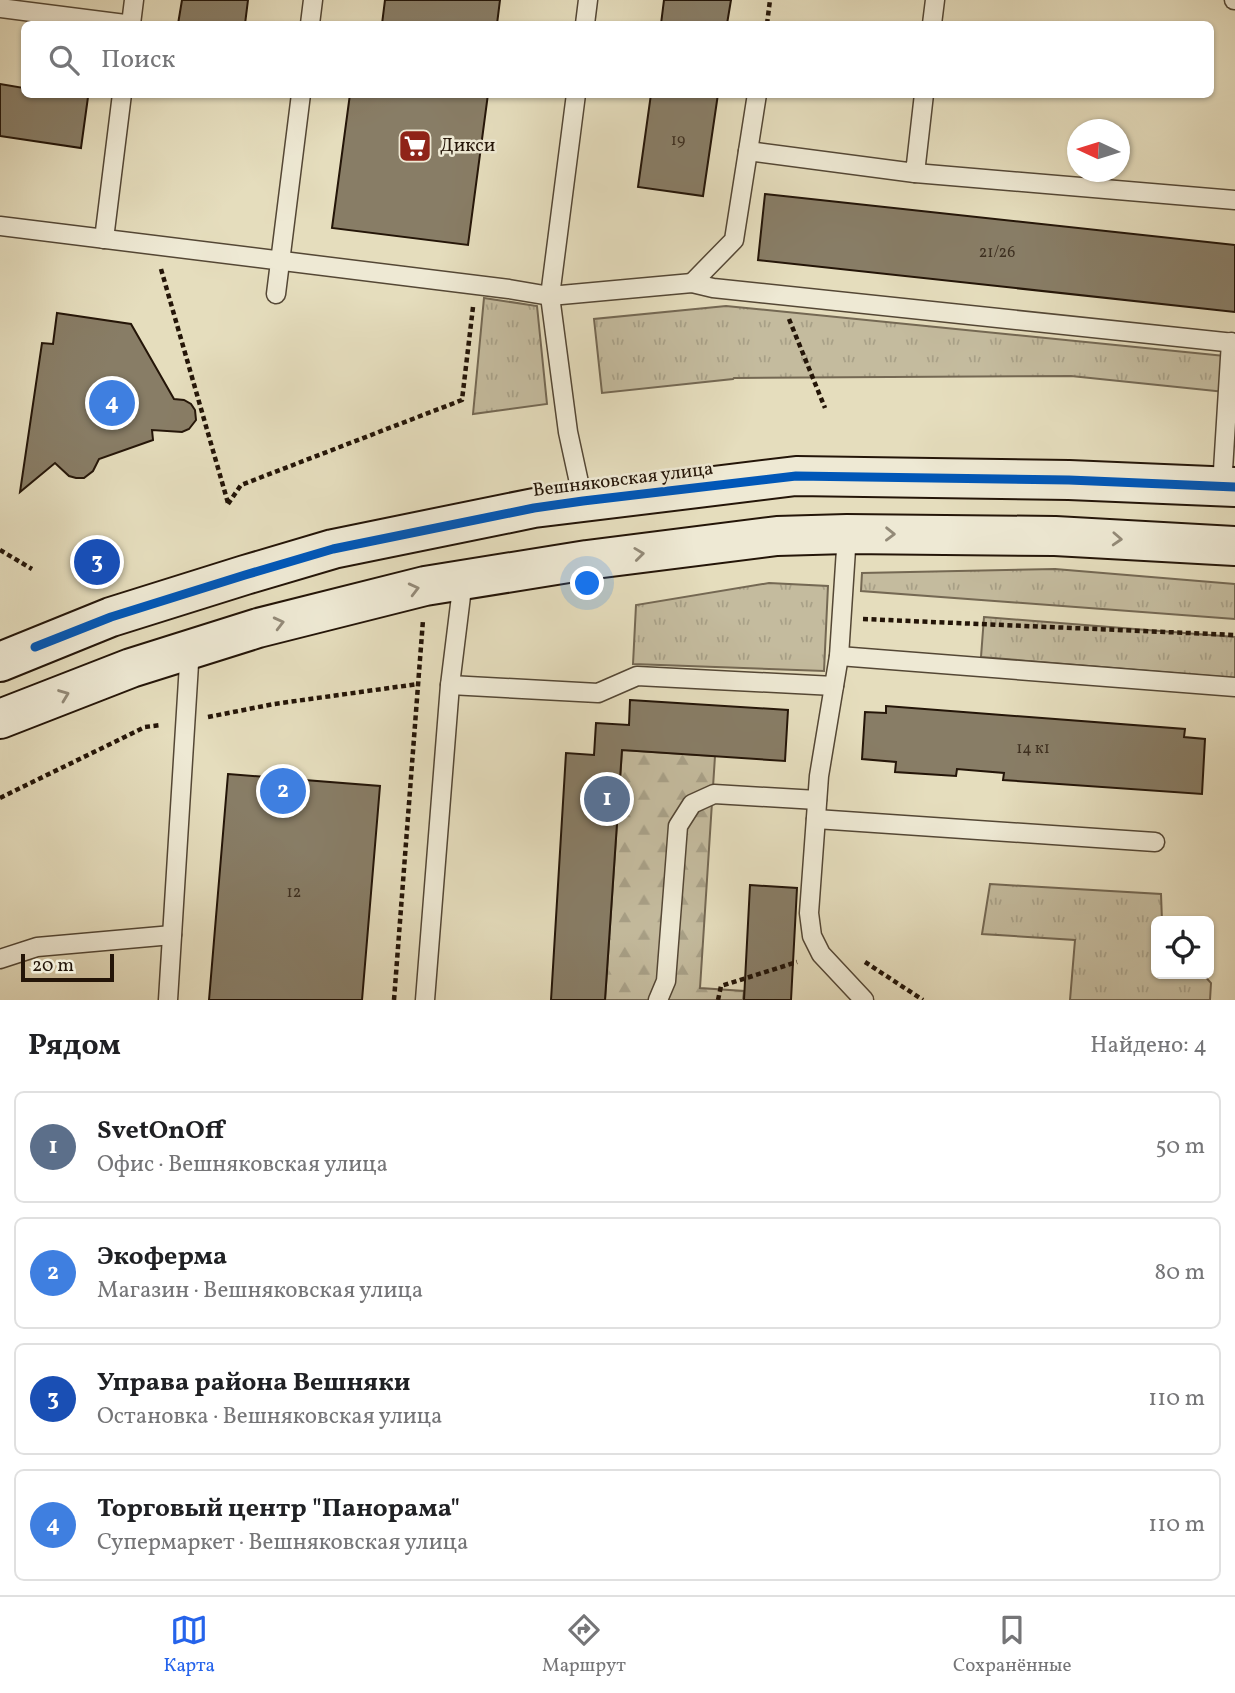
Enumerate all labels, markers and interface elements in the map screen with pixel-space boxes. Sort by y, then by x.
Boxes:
search box [21,21,1214,98]
icon: search [45,41,83,79]
text: Поиск [101,42,175,78]
north arrow [1067,119,1130,182]
supermarket icon: Дикси [396,127,434,165]
house number: 19 [671,130,685,152]
place label: Дикси [440,133,495,159]
house number: 21/26 [979,242,1015,264]
pin: 4 [89,377,135,429]
street label: Вешняковская улица [531,456,715,504]
one-way arrow [885,526,896,542]
one-way arrow [1112,532,1123,547]
pin: 3 [74,536,120,588]
one-way arrow [633,546,645,561]
your location [570,566,604,600]
one-way arrow [408,583,420,597]
one-way arrow [273,616,285,631]
one-way arrow [57,689,69,703]
house number: 14 к1 [1016,738,1050,760]
pin: 2 [260,765,306,817]
pin: 1 [584,773,630,825]
house number: 12 [287,882,301,904]
map controls [1151,916,1214,979]
button: locate [1151,916,1214,979]
scale bar [21,951,114,983]
text: 20 m [32,953,74,979]
text: Рядом [28,1025,121,1067]
text: Найдено: 4 [1090,1030,1207,1062]
text: SvetOnOff [97,1113,224,1149]
text: 1 [48,1131,58,1163]
text: 50 m [1156,1131,1205,1163]
text: Офис · Вешняковская улица [97,1149,388,1181]
text: Экоферма [97,1239,227,1275]
text: 2 [47,1257,59,1289]
text: 80 m [1155,1257,1205,1289]
text: Магазин · Вешняковская улица [97,1275,423,1307]
text: Управа района Вешняки [97,1365,410,1401]
text: 3 [47,1383,59,1415]
text: 110 m [1148,1383,1205,1415]
text: Остановка · Вешняковская улица [97,1401,443,1433]
text: Торговый центр "Панорама" [97,1491,460,1527]
text: 4 [46,1509,60,1541]
text: 110 m [1148,1509,1205,1541]
text: Супермаркет · Вешняковская улица [97,1527,468,1559]
tab: Карта [164,1611,215,1679]
tab: Маршрут [542,1611,626,1679]
tab: Сохранённые [953,1611,1071,1679]

